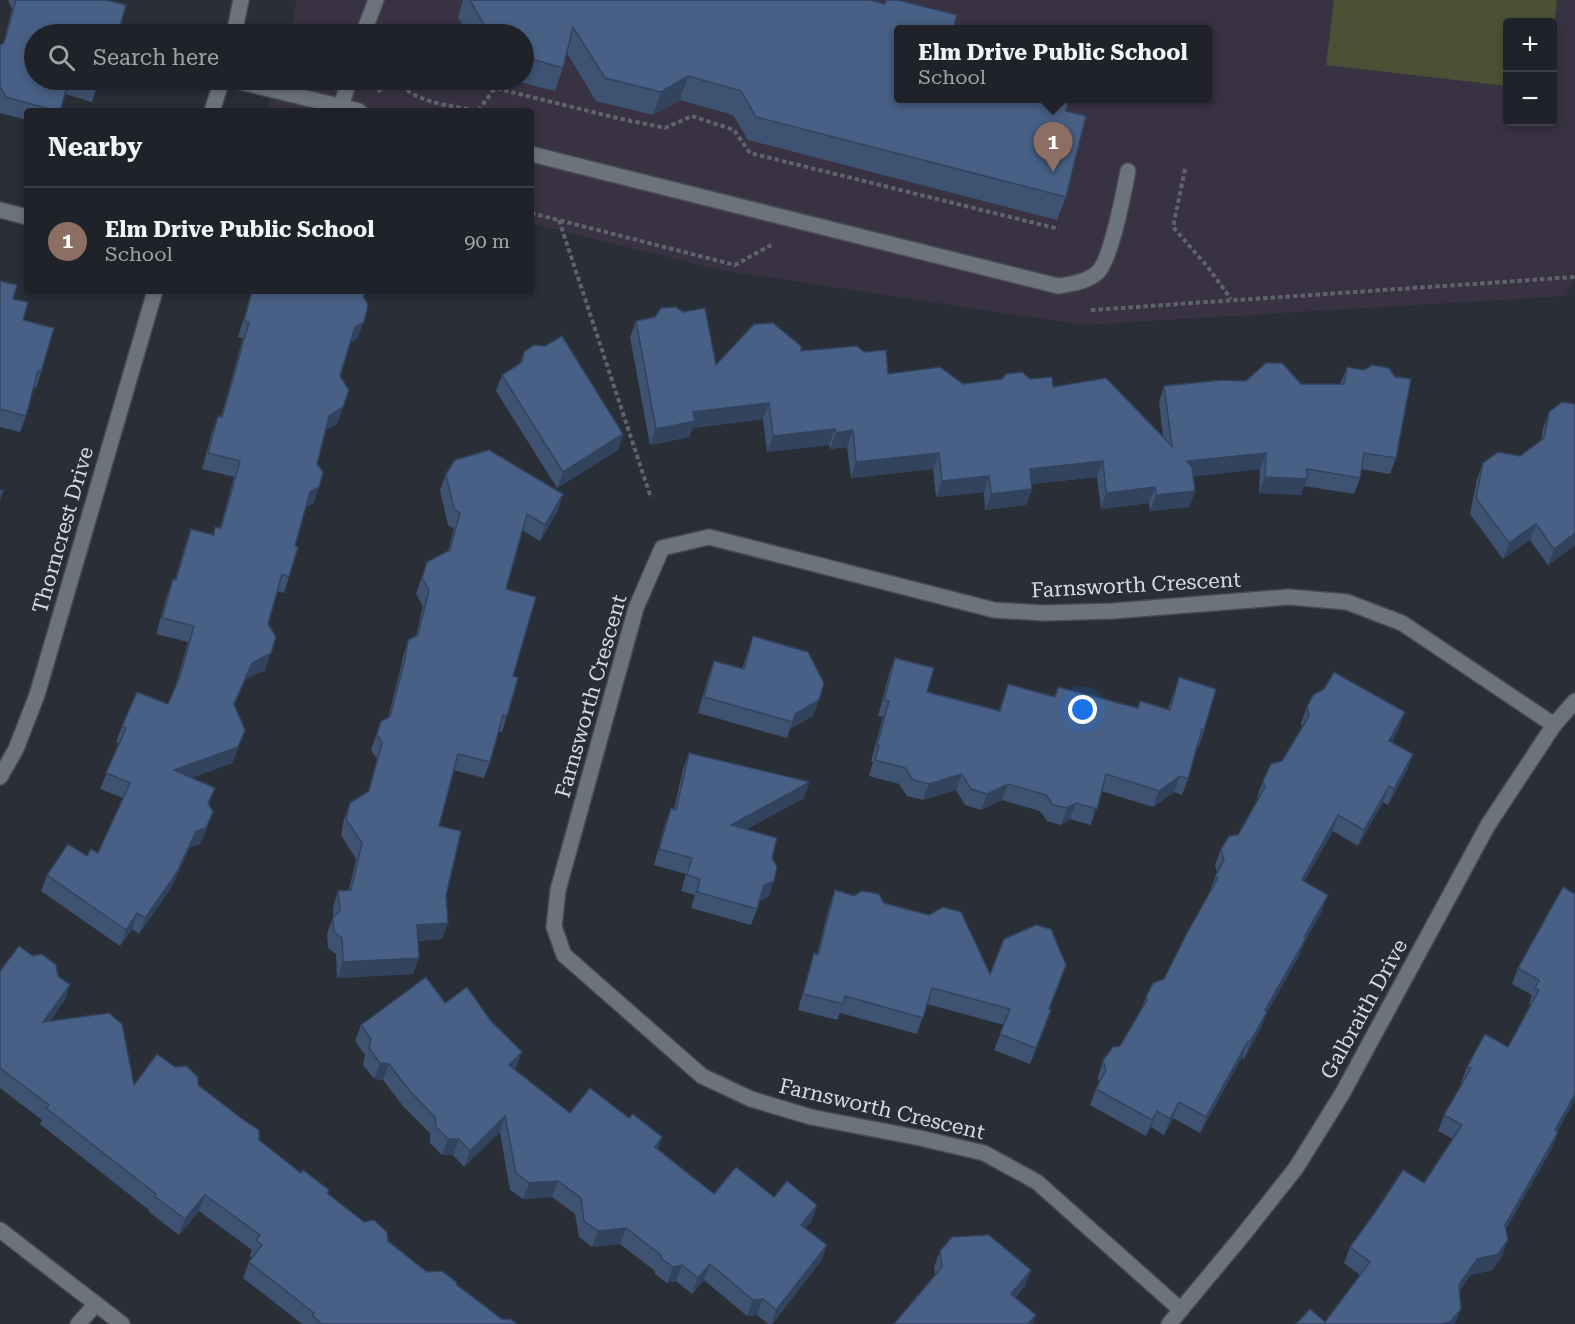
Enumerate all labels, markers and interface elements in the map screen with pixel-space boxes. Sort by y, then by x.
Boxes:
map controls [1503,18,1557,126]
button: + [1503,18,1557,72]
search box [24,24,534,90]
popup [894,25,1212,103]
text: Elm Drive Public School [918,40,1188,65]
icon: search [45,41,78,74]
text: Search here [93,45,219,70]
text: School [918,65,986,89]
button: − [1503,72,1557,126]
pin: 1 [1034,122,1072,172]
text: Nearby [48,132,142,162]
text: Elm Drive Public School [105,217,374,242]
text: 1 [62,229,73,253]
text: 90 m [464,229,510,253]
text: School [105,242,173,266]
street label: Thorncrest Drive [28,444,98,616]
street label: Farnsworth Crescent [1030,568,1242,602]
street label: Farnsworth Crescent [551,592,632,800]
your location [1068,695,1097,724]
street label: Galbraith Drive [1316,935,1412,1083]
street label: Farnsworth Crescent [777,1074,987,1144]

